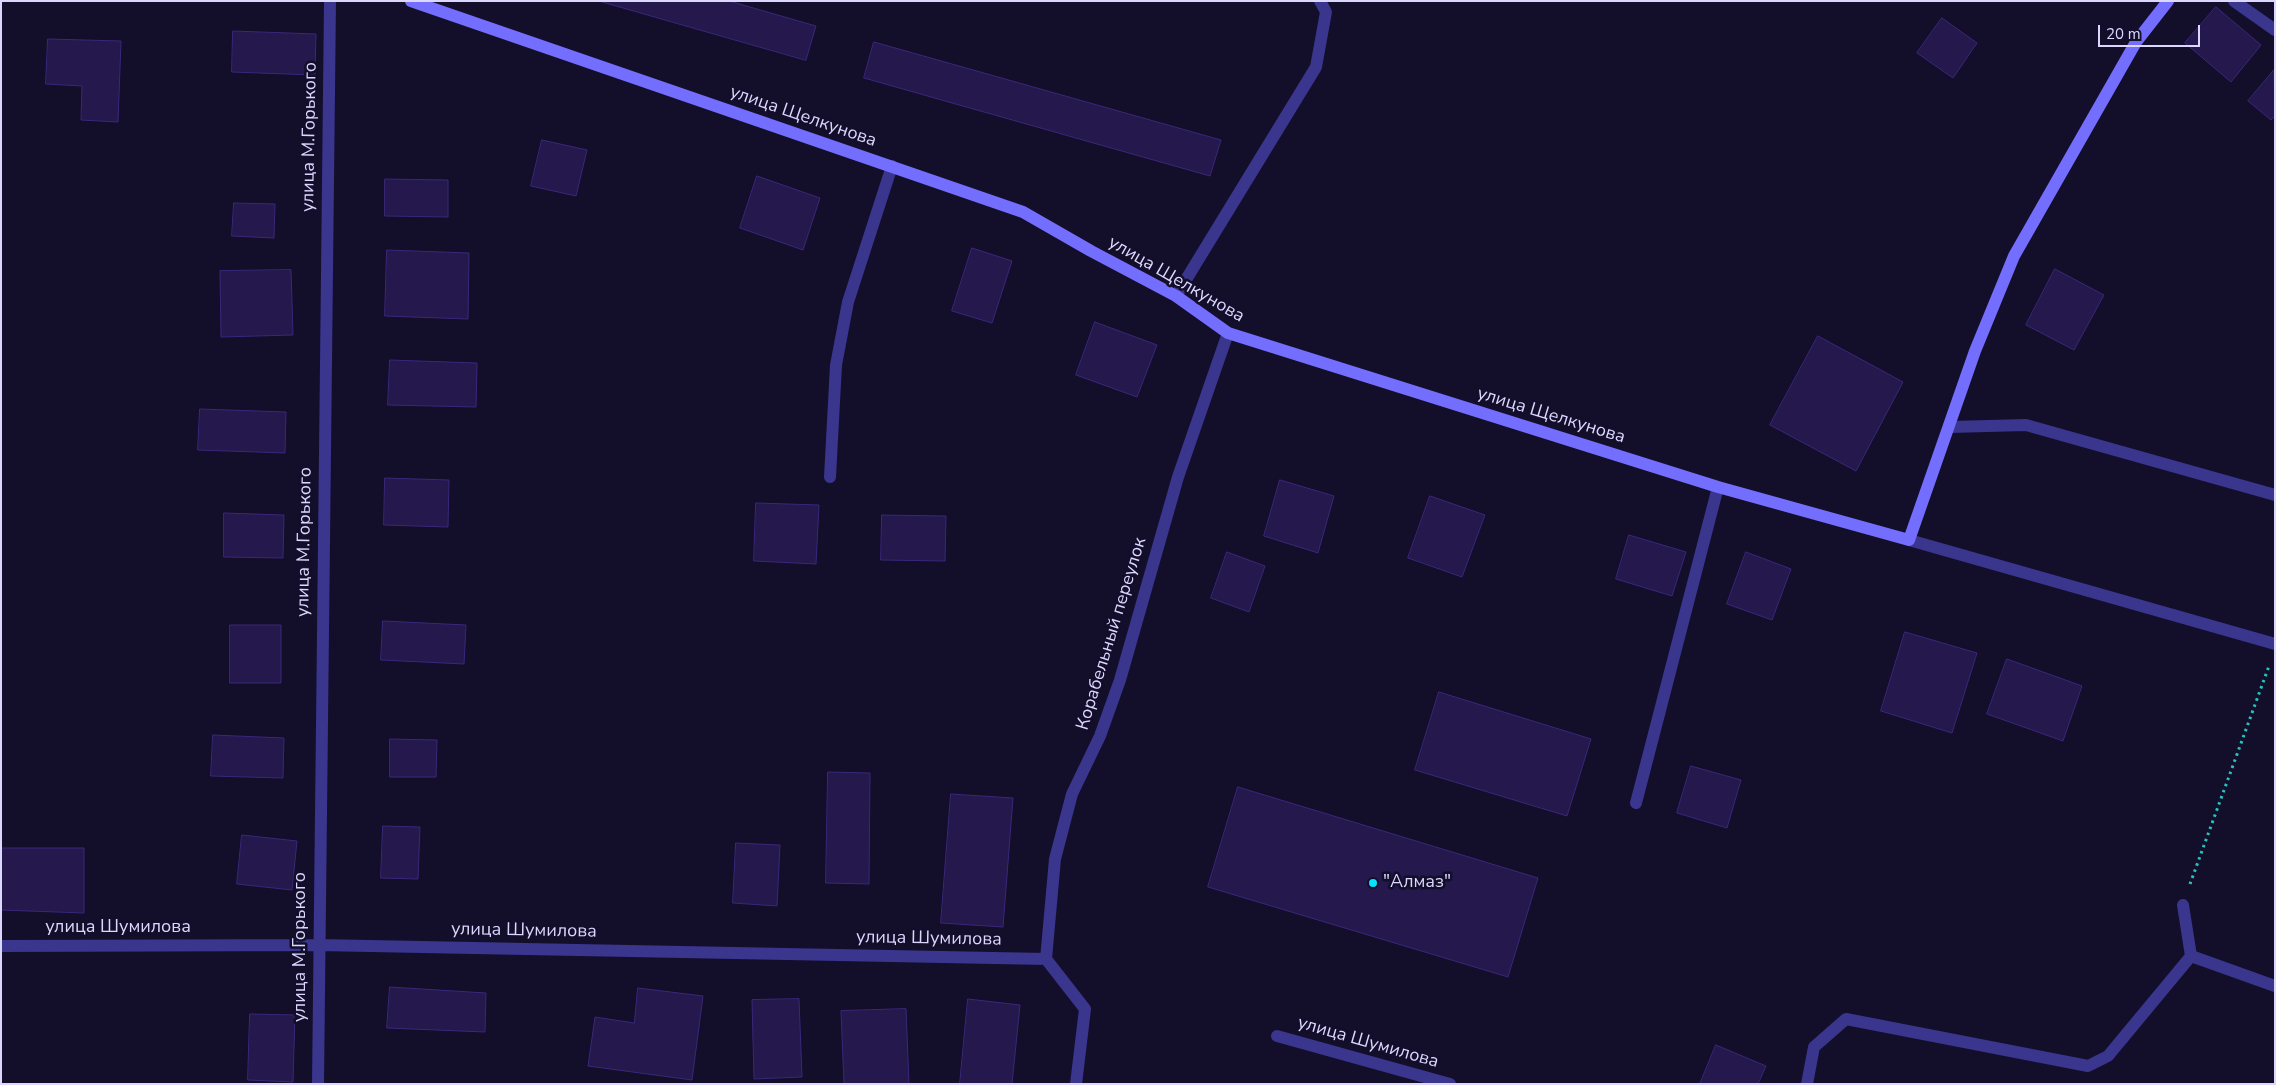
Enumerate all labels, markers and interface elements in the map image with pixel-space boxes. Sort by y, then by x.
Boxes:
scale bar [2101,15,2204,47]
text: 20 m [2106,24,2141,44]
street label: улица М.Горького [298,62,322,212]
street label: улица Щелкунова [727,82,879,152]
street label: улица Щелкунова [1104,232,1248,328]
street label: улица Щелкунова [1474,383,1628,449]
street label: улица М.Горького [293,467,317,617]
street label: Корабельный переулок [1072,535,1152,733]
street label: улица М.Горького [290,872,312,1022]
place label: "Алмаз" [1383,872,1451,894]
marker: "Алмаз" [1367,877,1379,889]
street label: улица Шумилова [45,917,191,939]
street label: улица Шумилова [451,919,597,943]
street label: улица Шумилова [856,927,1002,951]
street label: улица Шумилова [1295,1013,1441,1073]

